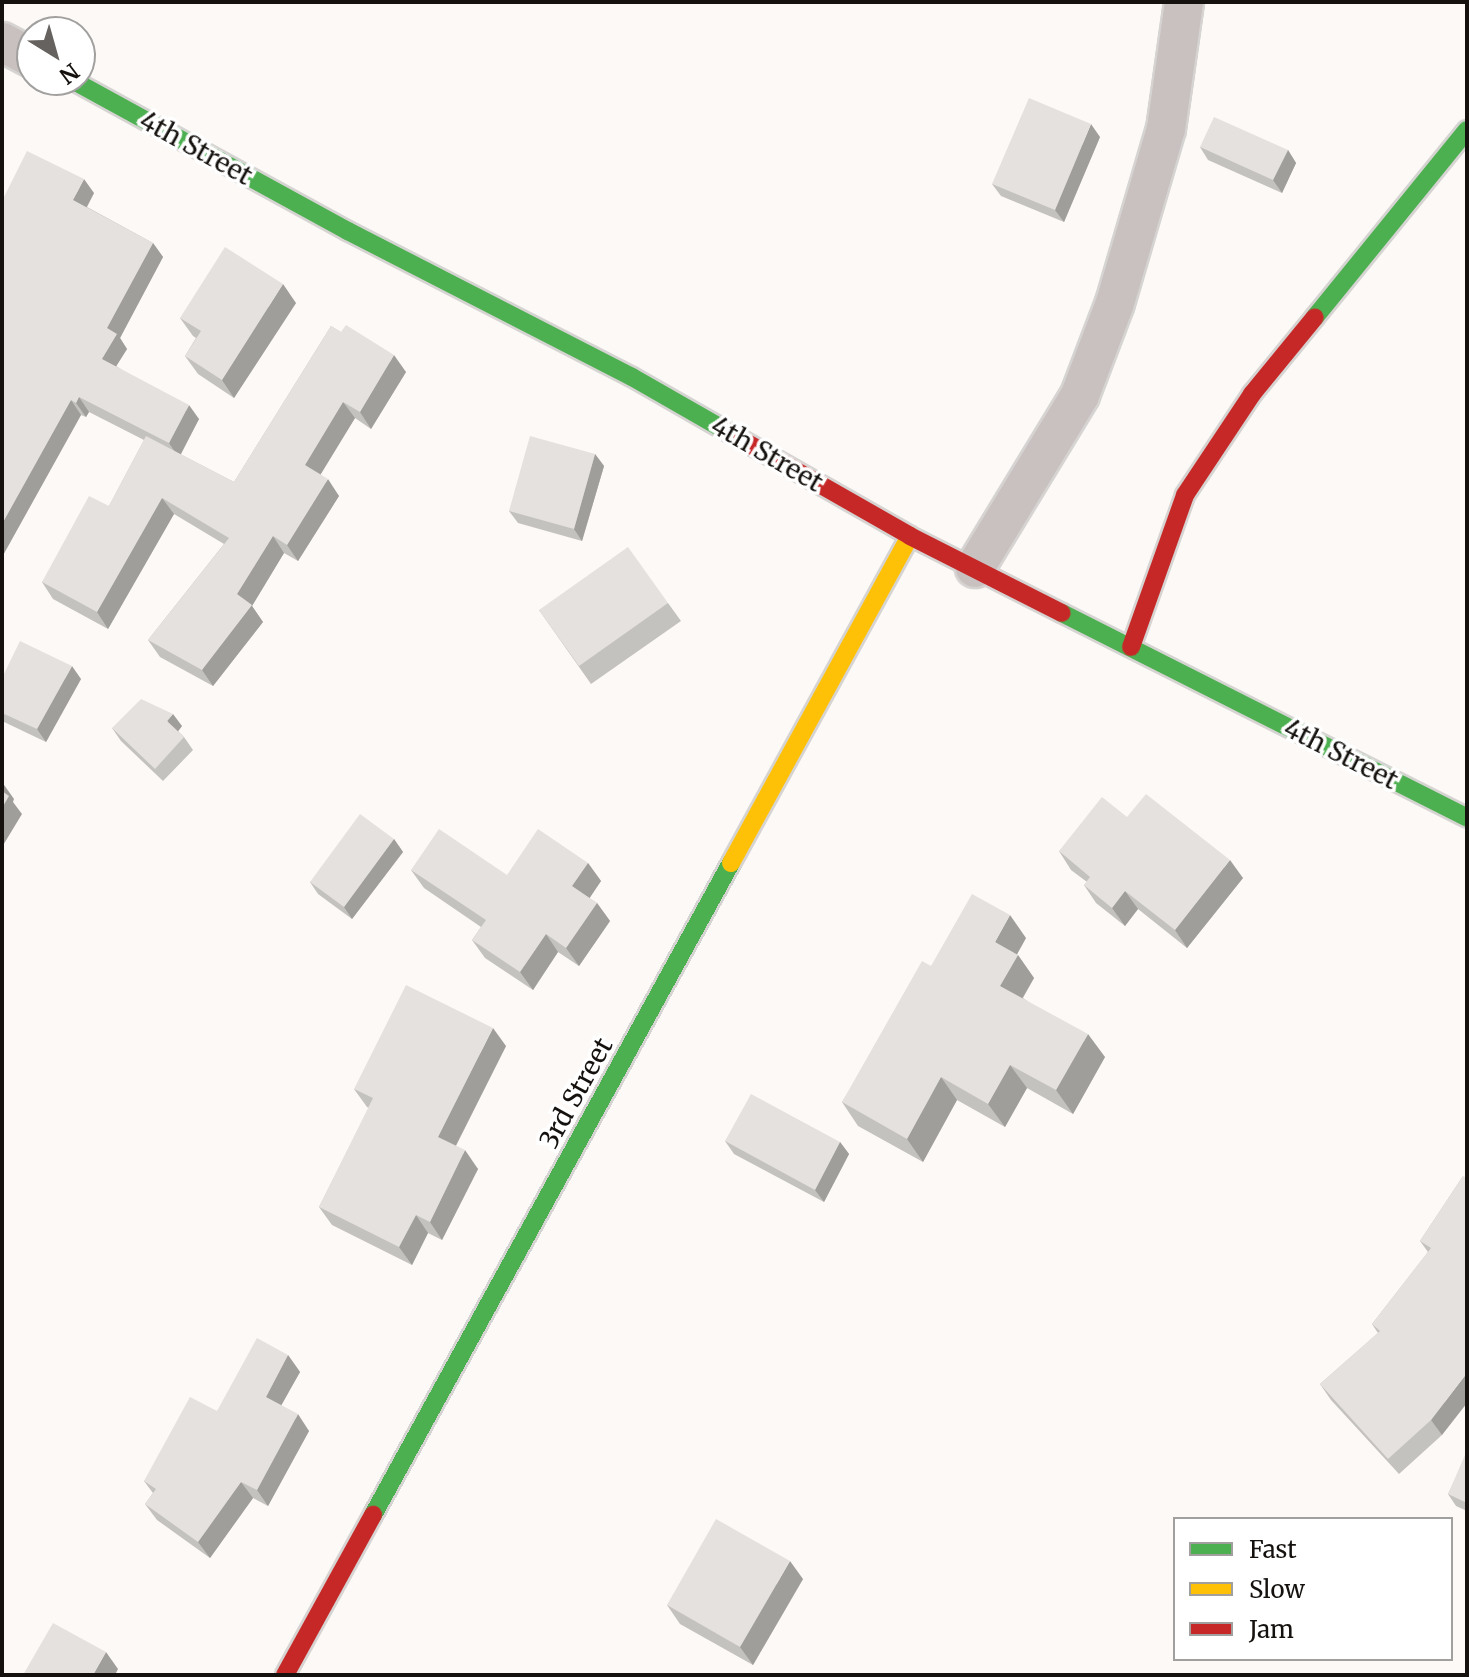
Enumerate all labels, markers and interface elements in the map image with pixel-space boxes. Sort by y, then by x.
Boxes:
north arrow [16,16,96,96]
text: N [54,57,85,90]
street label: 4th Street [135,104,257,192]
street label: 4th Street [706,410,828,498]
street label: 4th Street [1279,712,1403,796]
street label: 3rd Street [533,1032,619,1154]
legend [1173,1517,1453,1661]
text: Fast [1249,1534,1297,1565]
text: Slow [1249,1574,1305,1605]
text: Jam [1249,1614,1294,1645]

